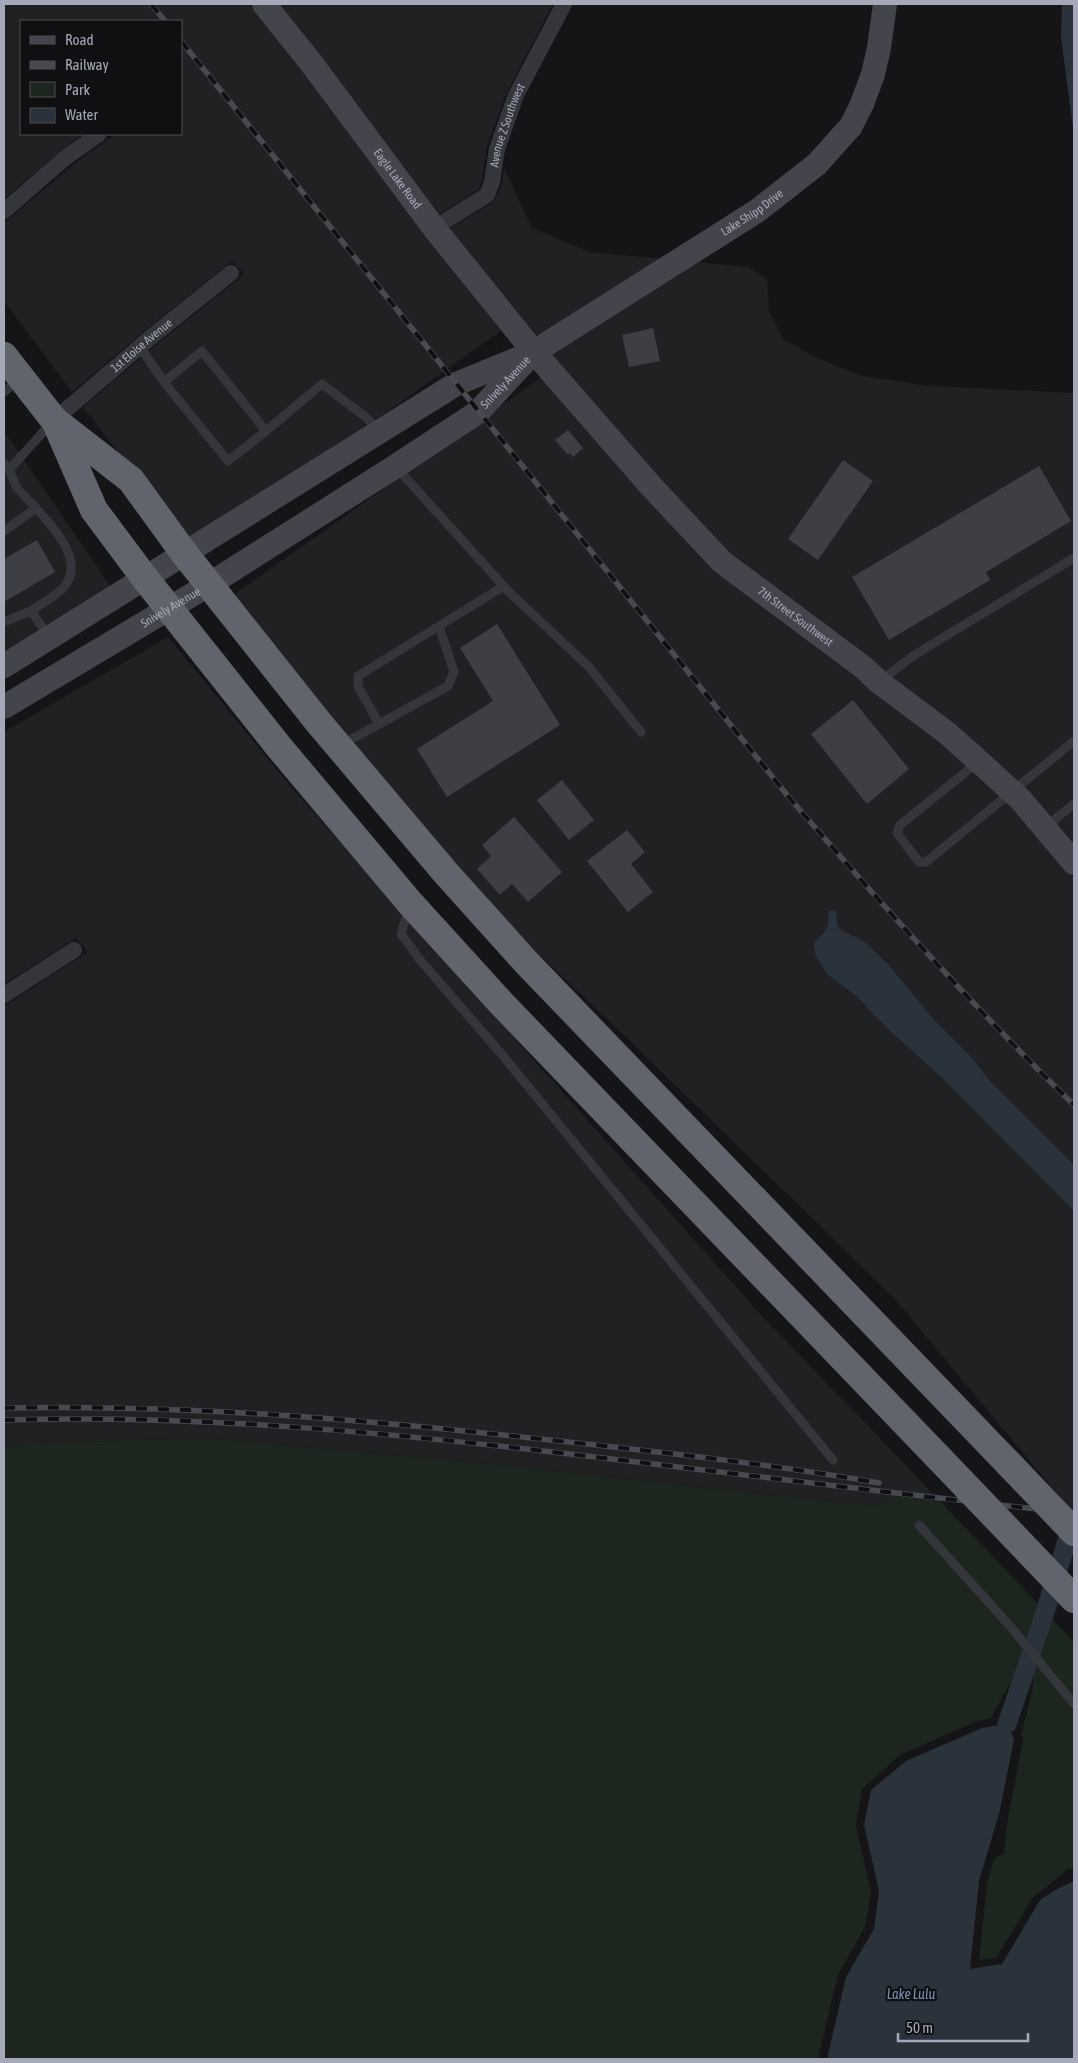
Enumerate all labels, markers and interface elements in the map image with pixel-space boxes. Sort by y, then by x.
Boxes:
legend [20,20,182,135]
text: Road [65,31,94,48]
text: Railway [65,56,109,73]
text: Park [65,81,90,98]
street label: Avenue Z Southwest [487,81,528,169]
text: Water [65,106,98,123]
street label: Eagle Lake Road [371,146,424,212]
street label: Lake Shipp Drive [719,186,786,239]
street label: 1st Eloise Avenue [108,316,175,375]
street label: Snively Avenue [478,353,533,411]
street label: Snively Avenue [138,584,203,631]
street label: 7th Street Southwest [755,584,836,650]
water label: Lake Lulu [887,1986,936,2002]
scale bar [898,2010,1028,2042]
text: 50 m [906,2019,933,2036]

